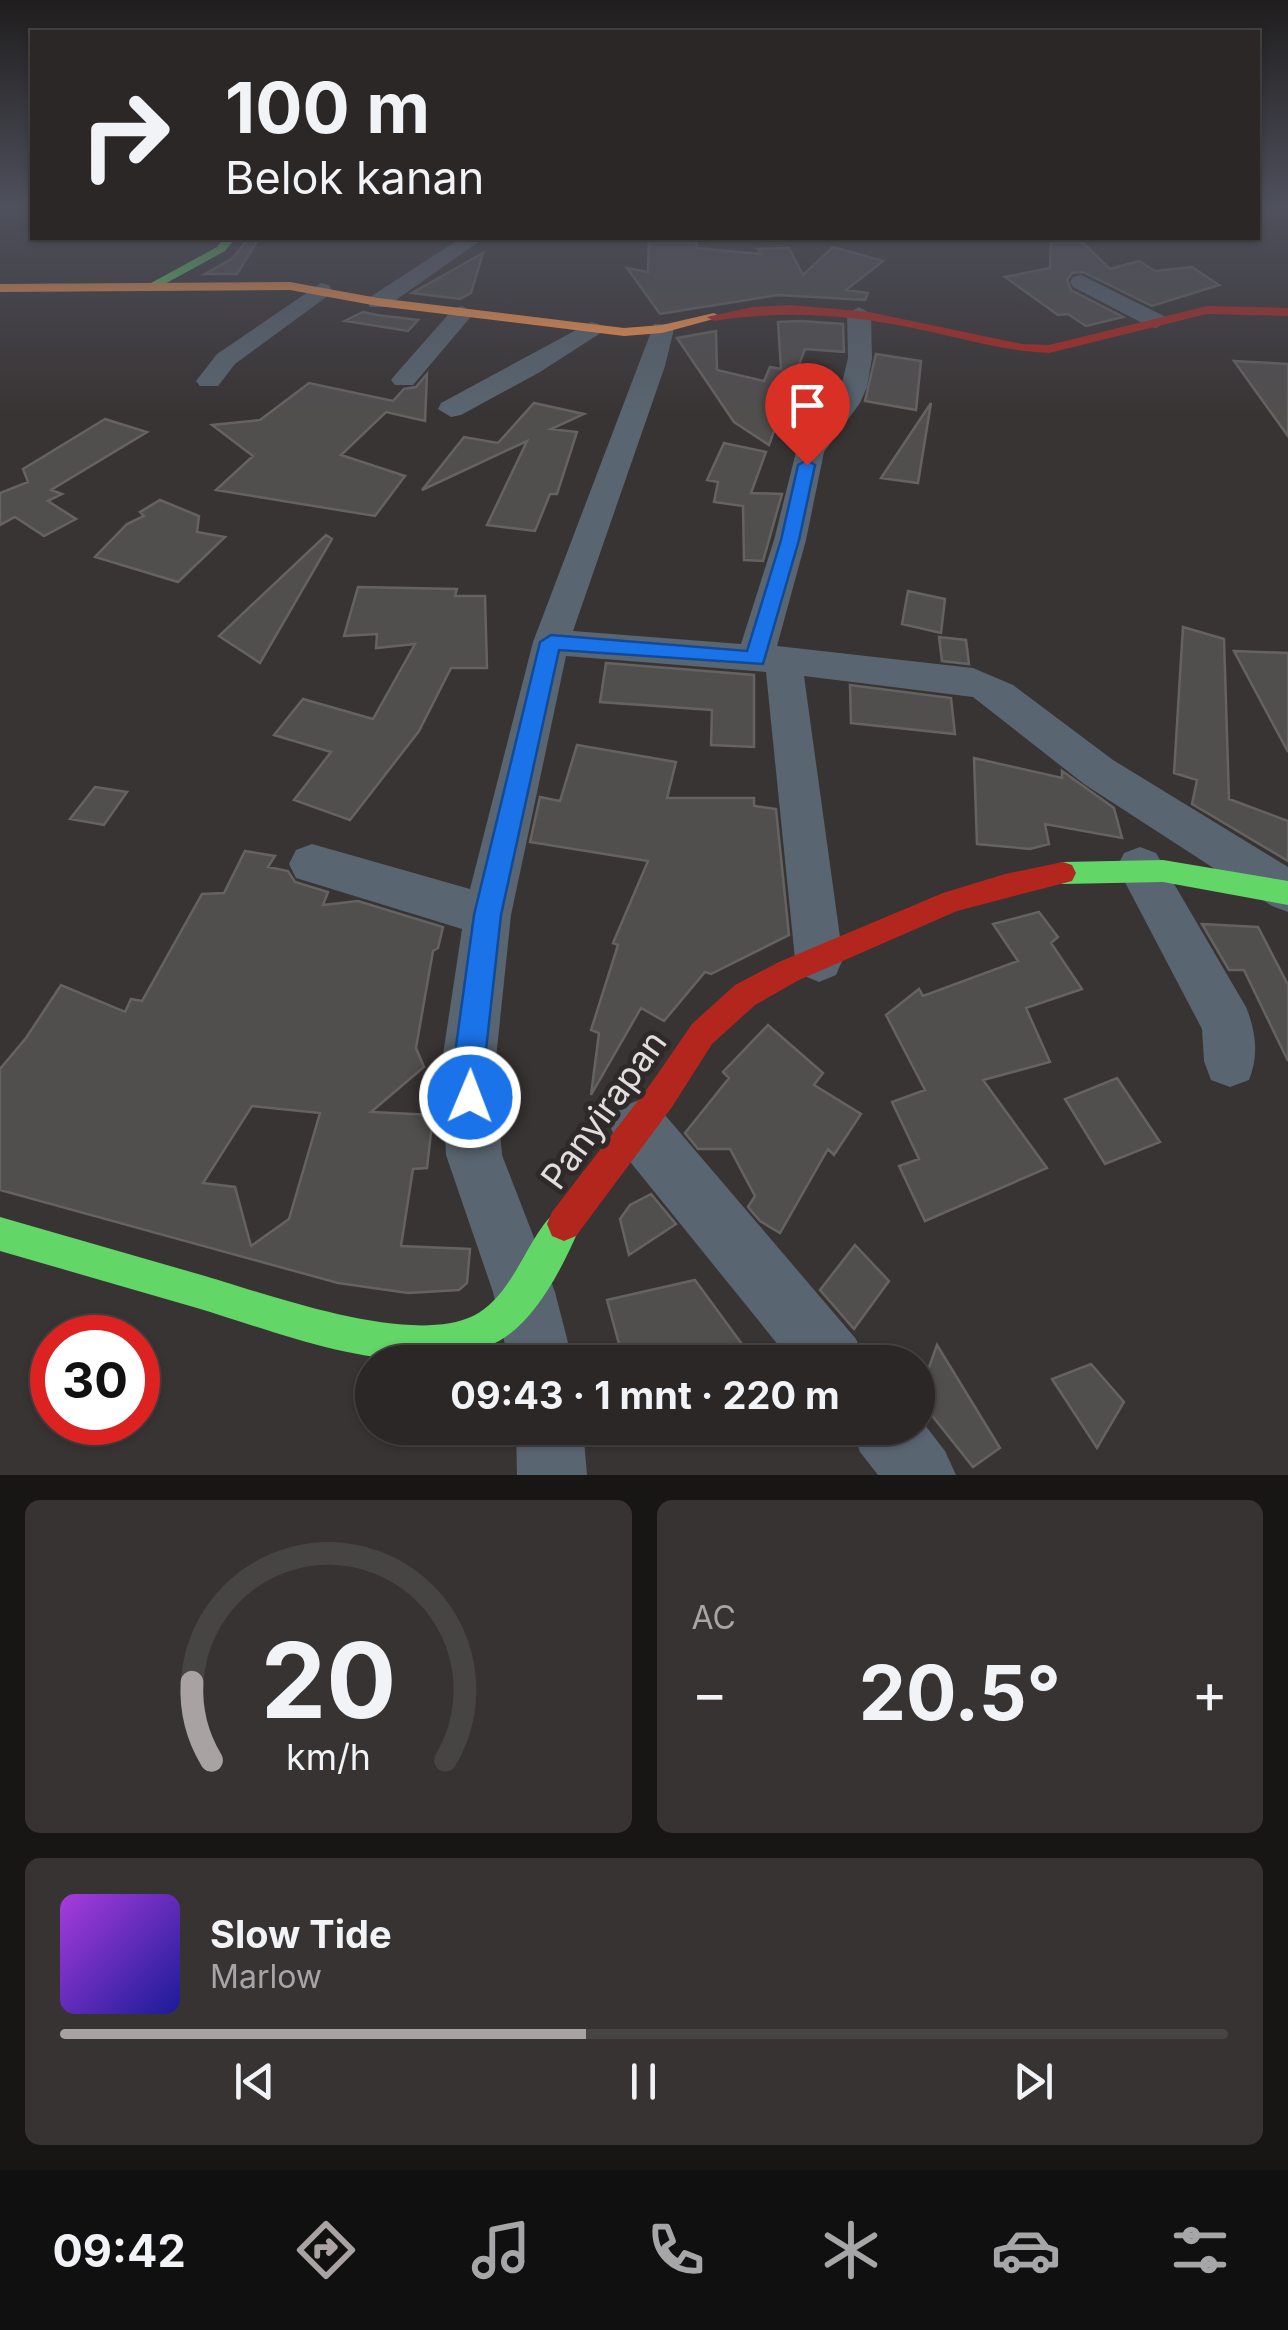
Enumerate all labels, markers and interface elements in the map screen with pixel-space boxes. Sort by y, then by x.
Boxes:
text: 100 m [225,65,430,150]
icon: right [60,70,190,200]
text: Belok kanan [225,150,484,205]
pin [765,363,850,466]
icon: arrive [780,378,835,433]
street label: Panyirapan [532,1022,675,1197]
position arrow [418,1045,522,1149]
speed limit sign: 30 [30,1315,160,1445]
text: 09:43 · 1 mnt · 220 m [450,1372,840,1418]
text: AC [692,1598,736,1637]
text: 20 [260,1617,396,1743]
text: 20.5° [859,1647,1061,1738]
text: − [692,1660,728,1726]
text: + [1192,1660,1228,1726]
text: km/h [286,1735,371,1779]
text: Slow Tide [210,1911,392,1957]
text: Marlow [210,1957,322,1996]
icon: previous [227,2054,282,2109]
icon: pause [616,2054,671,2109]
icon: next [1006,2054,1061,2109]
icon: directions [291,2215,361,2285]
icon: music [466,2215,536,2285]
icon: phone [641,2215,711,2285]
icon: climate [816,2215,886,2285]
icon: car [991,2215,1061,2285]
icon: filters [1165,2215,1235,2285]
text: 09:42 [52,2223,186,2278]

